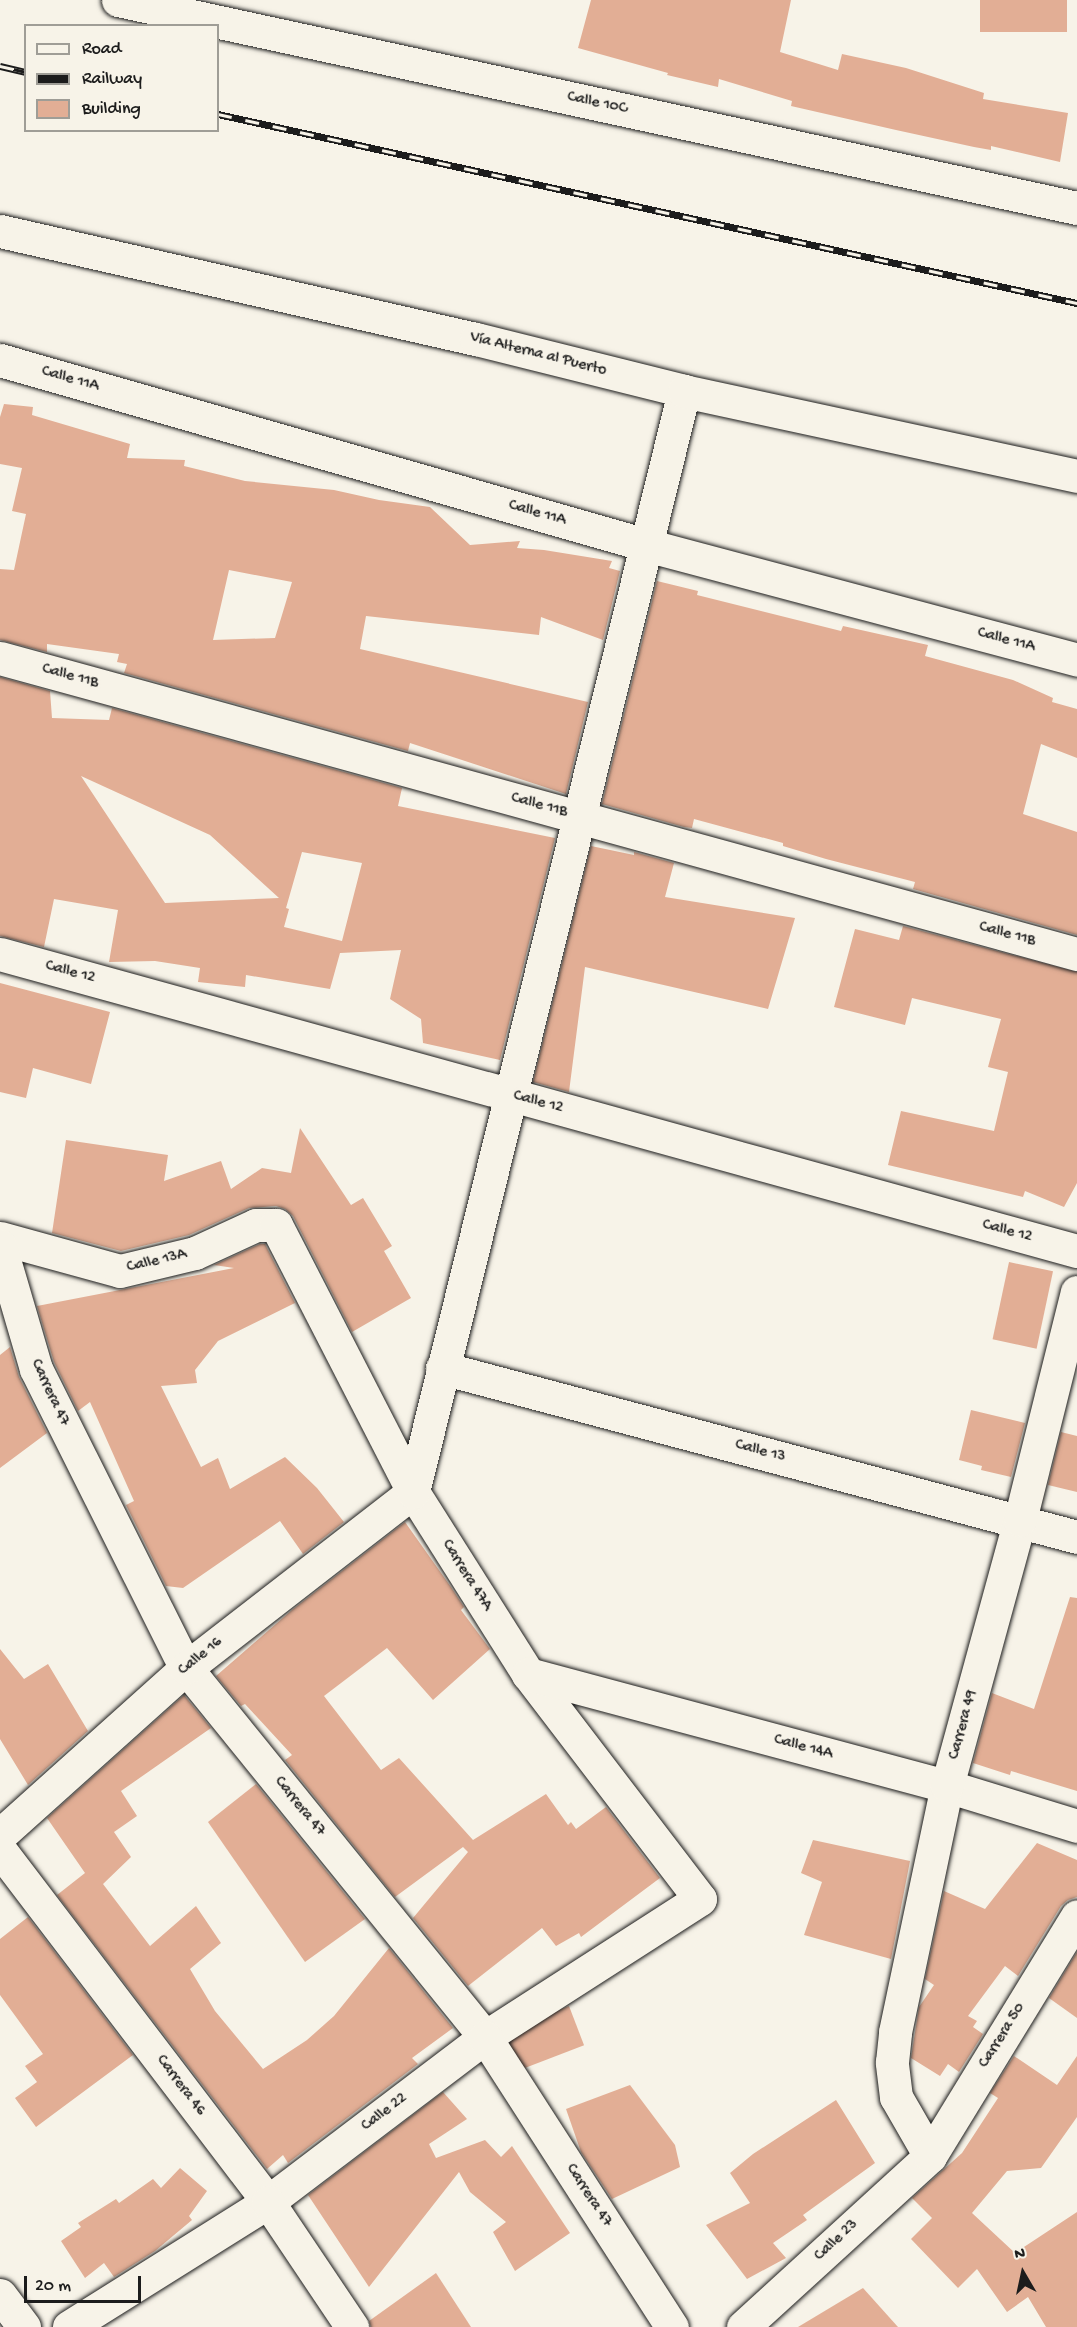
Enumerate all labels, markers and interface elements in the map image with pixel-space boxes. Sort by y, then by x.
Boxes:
legend [24,24,219,132]
text: Road [82,39,121,60]
text: Railway [82,69,142,90]
street label: Calle 10C [565,88,629,120]
text: Building [82,99,141,120]
street label: Vía Alterna al Puerto [468,329,608,381]
street label: Calle 11A [39,363,101,397]
street label: Calle 11A [506,497,568,531]
street label: Calle 11A [975,624,1037,658]
street label: Calle 11B [40,660,100,694]
street label: Calle 11B [509,789,569,823]
street label: Calle 11B [977,918,1037,952]
street label: Calle 12 [43,957,97,989]
street label: Calle 12 [511,1087,565,1119]
street label: Calle 12 [980,1216,1034,1248]
street label: Calle 13A [125,1246,189,1278]
street label: Carrera 47 [25,1357,73,1429]
street label: Calle 13 [733,1436,787,1468]
street label: Carrera 47A [436,1537,496,1615]
street label: Calle 16 [175,1633,227,1681]
street label: Carrera 49 [946,1688,982,1762]
street label: Calle 14A [771,1731,835,1765]
street label: Carrera 47 [269,1773,329,1841]
street label: Carrera 50 [976,2000,1030,2072]
street label: Carrera 46 [151,2052,209,2120]
street label: Calle 22 [358,2090,412,2136]
street label: Carrera 47 [561,2161,615,2231]
street label: Calle 23 [811,2216,863,2266]
north arrow [993,2243,1053,2303]
text: N [1013,2245,1027,2265]
scale bar [27,2264,144,2302]
text: 20 m [35,2276,71,2297]

